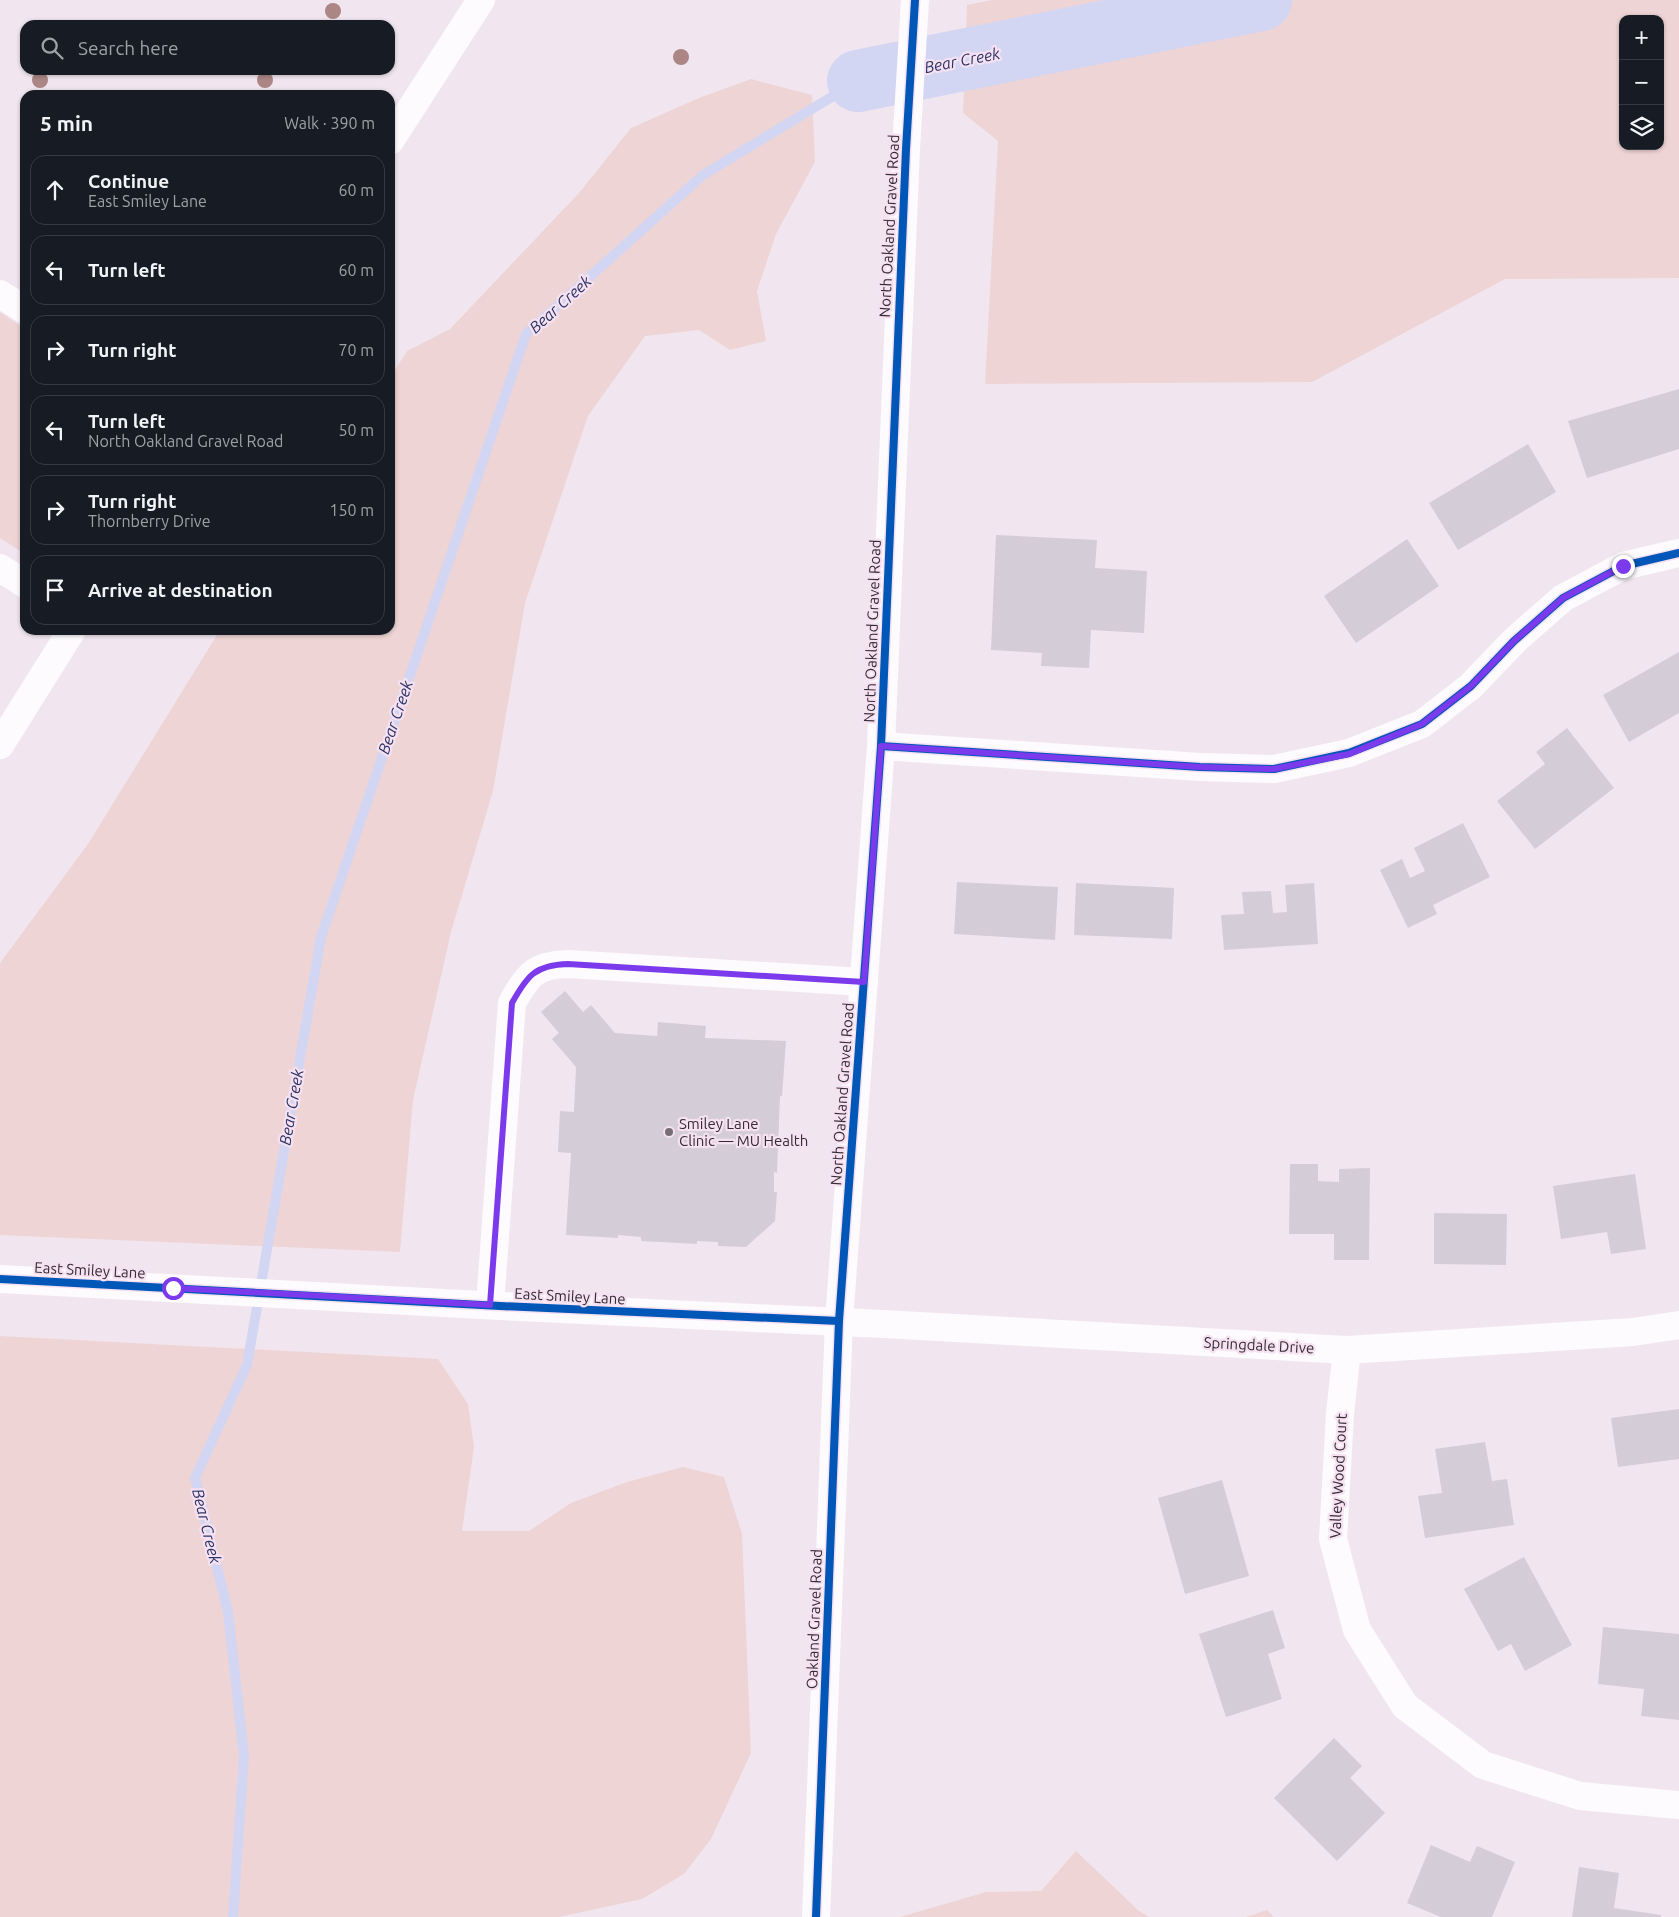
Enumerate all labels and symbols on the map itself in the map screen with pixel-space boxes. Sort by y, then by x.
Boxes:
water label: Bear Creek [923,44,1002,76]
street label: North Oakland Gravel Road [876,134,902,318]
water label: Bear Creek [525,271,595,336]
street label: North Oakland Gravel Road [860,539,884,723]
route end [1612,555,1635,578]
water label: Bear Creek [374,677,416,756]
street label: North Oakland Gravel Road [827,1002,857,1186]
water label: Bear Creek [275,1067,307,1146]
place label: Smiley Lane Clinic — MU Health [679,1115,808,1149]
marker: Smiley Lane Clinic — MU Health [663,1126,675,1138]
street label: East Smiley Lane [34,1259,146,1281]
route start [162,1277,185,1300]
street label: East Smiley Lane [514,1285,626,1307]
street label: Springdale Drive [1203,1334,1315,1356]
street label: Valley Wood Court [1326,1413,1350,1539]
water label: Bear Creek [189,1487,225,1566]
street label: Oakland Gravel Road [803,1549,825,1689]

